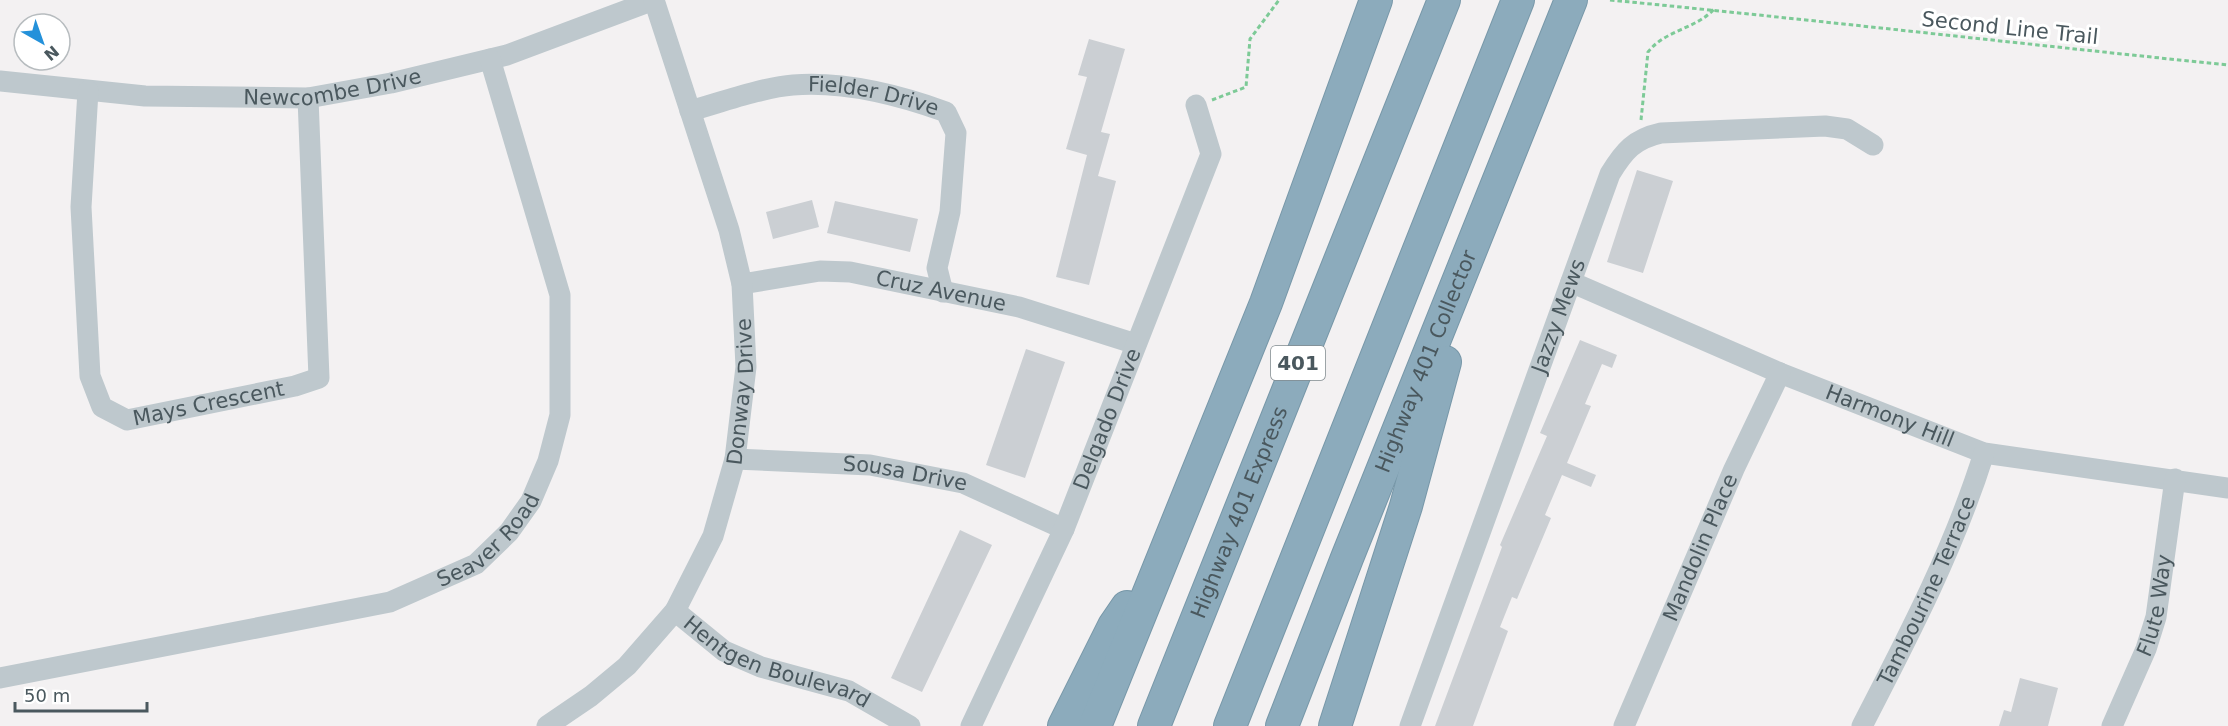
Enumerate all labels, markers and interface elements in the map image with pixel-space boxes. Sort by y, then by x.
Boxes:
street label: Second Line Trail [1921,7,2099,49]
north arrow [12,12,72,72]
text: N [40,42,63,65]
street label: Newcombe Drive [243,64,424,110]
street label: Fielder Drive [808,72,942,121]
street label: Highway 401 Collector [1371,246,1481,476]
street label: Jazzy Mews [1526,256,1590,378]
street label: Cruz Avenue [874,266,1008,316]
street label: Donway Drive [722,318,758,466]
street label: Delgado Drive [1069,345,1146,493]
road number: 401 [1271,346,1325,380]
street label: Mays Crescent [131,376,286,431]
street label: Harmony Hill [1822,380,1958,452]
street label: Highway 401 Express [1186,403,1292,622]
street label: Sousa Drive [842,452,969,496]
street label: Mandolin Place [1658,470,1742,625]
street label: Seaver Road [433,490,545,592]
street label: Tambourine Terrace [1872,493,1980,691]
street label: Flute Way [2132,553,2177,660]
street label: Hentgen Boulevard [679,611,875,713]
scale bar [15,675,147,713]
text: 50 m [24,685,70,706]

